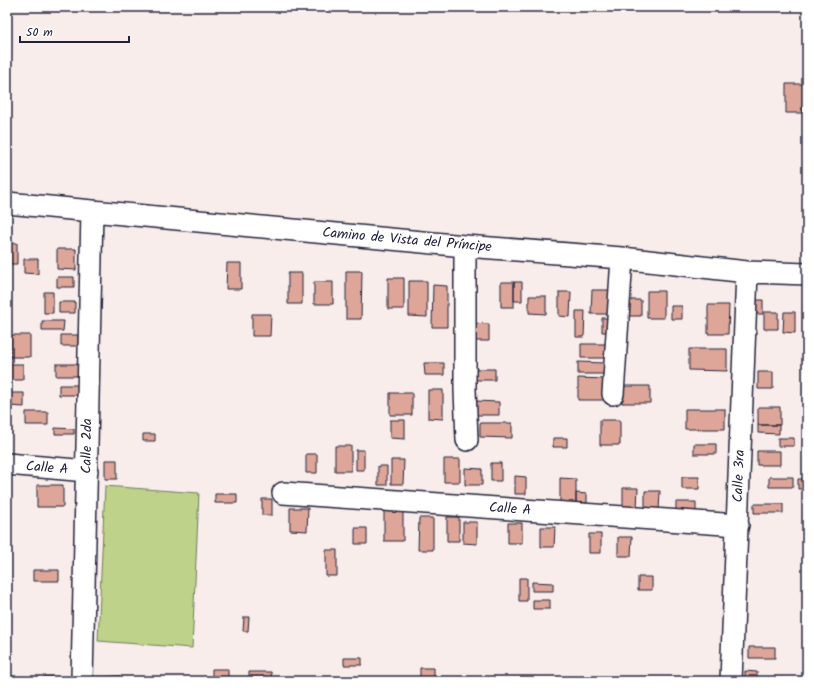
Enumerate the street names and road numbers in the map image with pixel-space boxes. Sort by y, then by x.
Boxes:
street label: Camino de Vista del Príncipe [321,222,493,258]
street label: Calle 2da [76,418,98,474]
street label: Calle 3ra [727,449,751,503]
street label: Calle A [25,455,69,481]
street label: Calle A [488,497,532,521]

